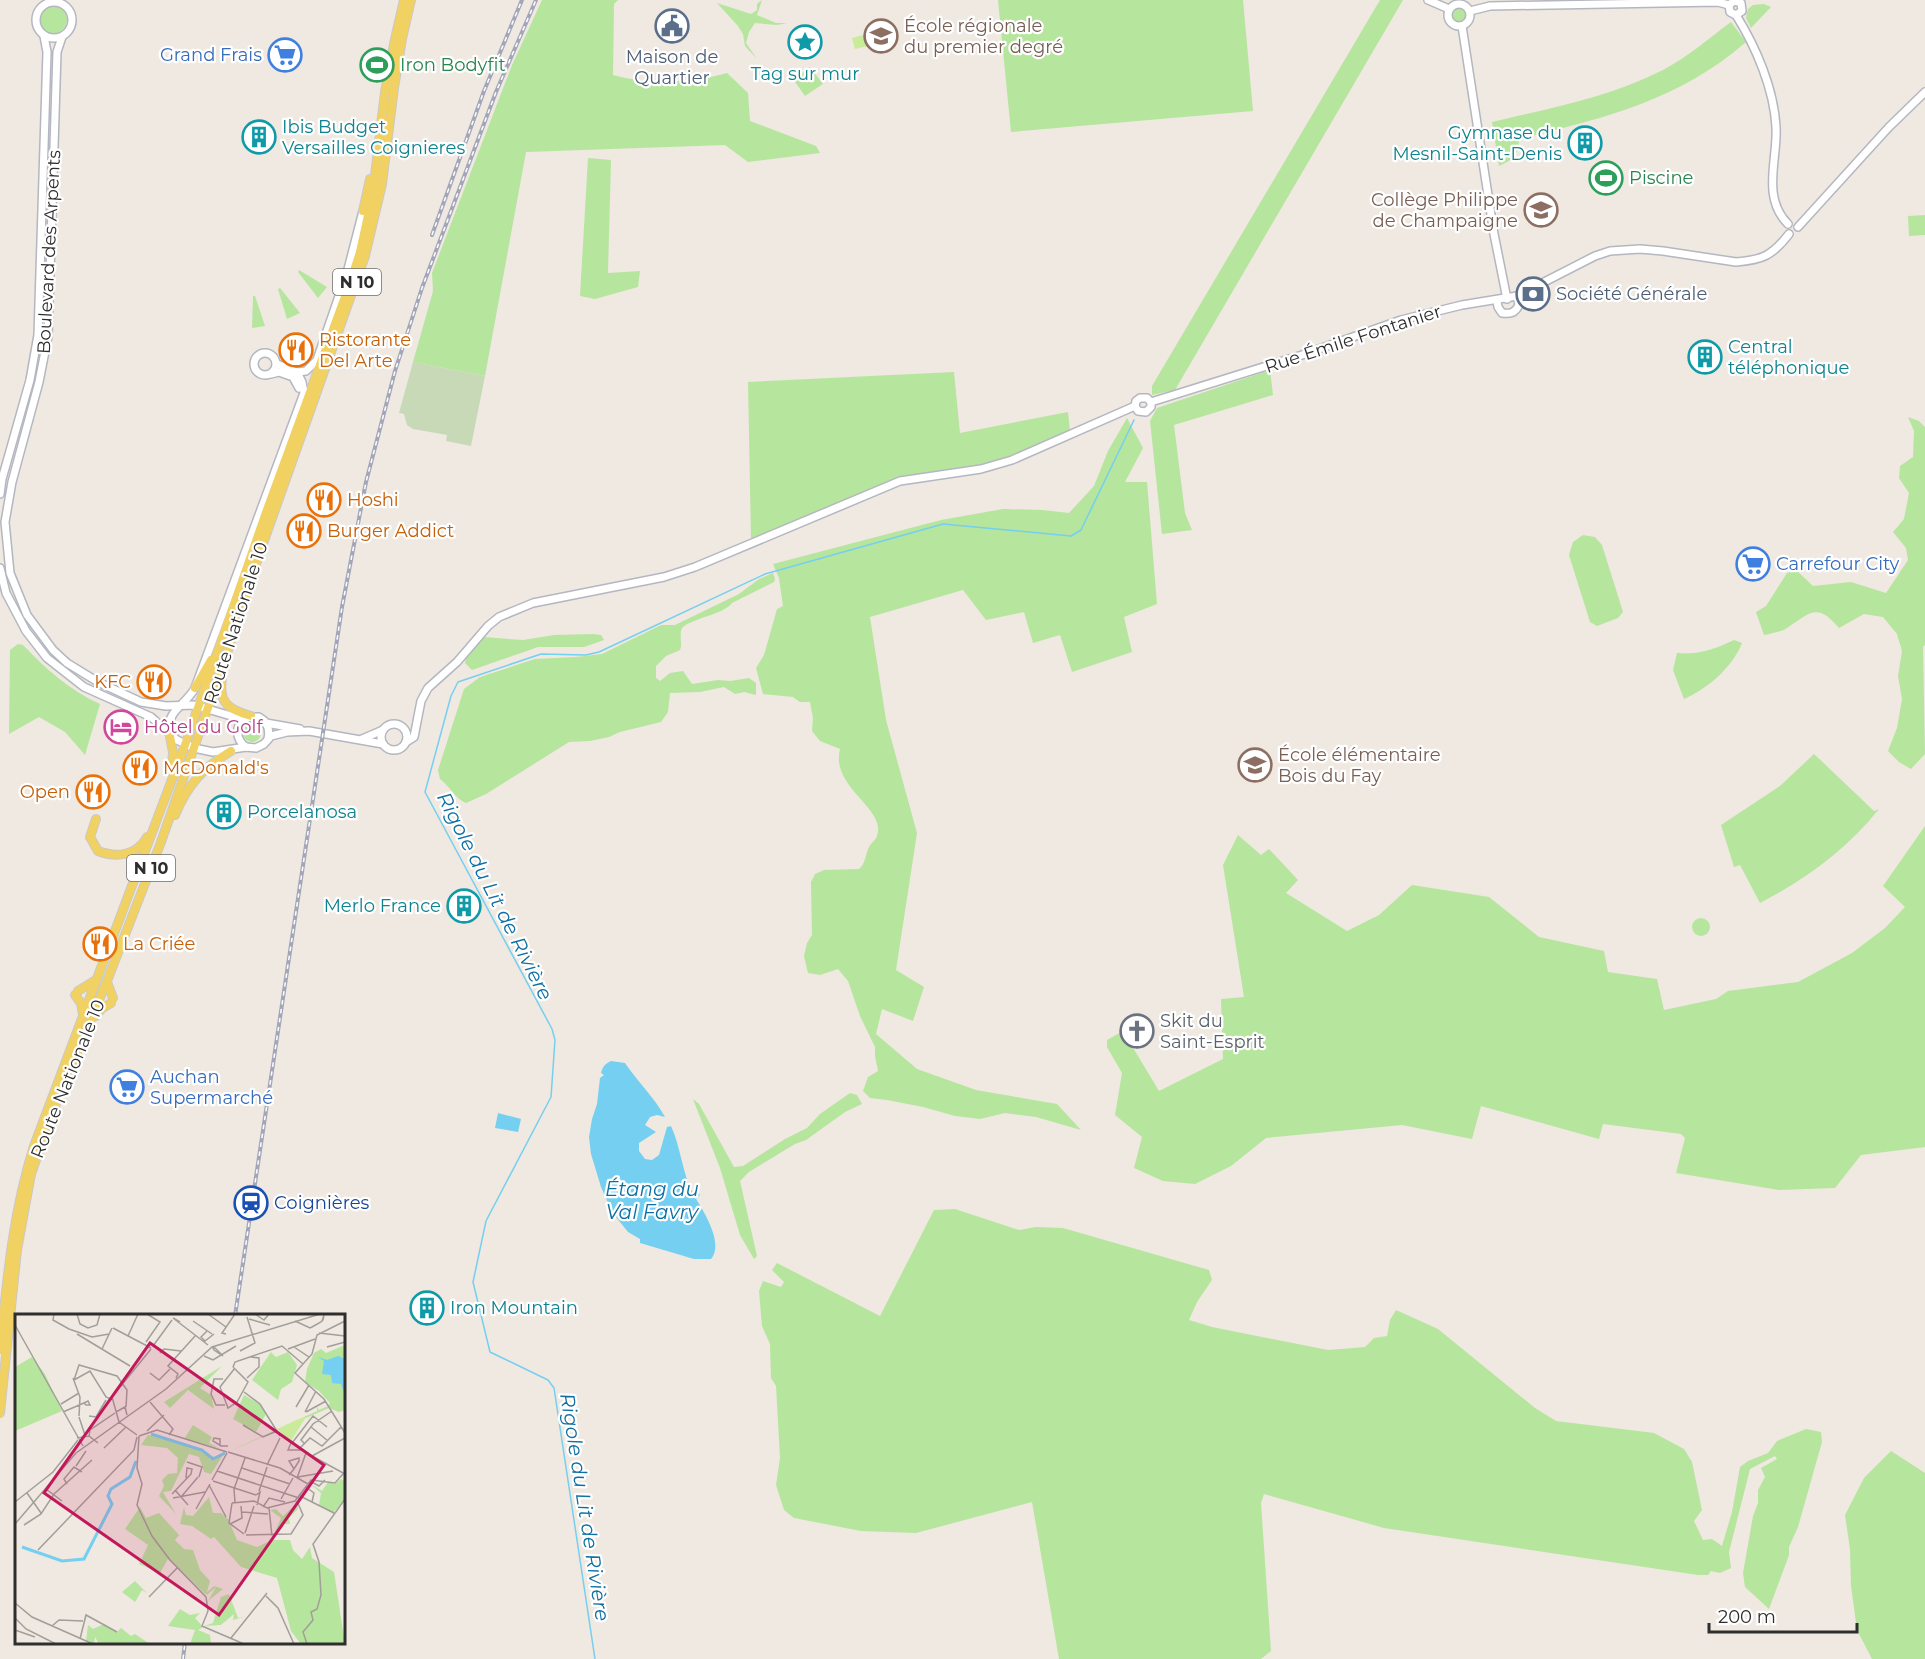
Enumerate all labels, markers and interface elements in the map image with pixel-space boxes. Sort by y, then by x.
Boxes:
public building icon: Maison de Quartier [654,8,690,44]
place label: École régionale du premier degré [904,15,1063,58]
school or university icon: École régionale du premier degré [863,18,899,54]
place icon: Tag sur mur [787,24,823,60]
supermarket icon: Grand Frais [267,37,303,73]
place label: Grand Frais [160,44,262,66]
place label: Maison de Quartier [626,46,718,89]
sports icon: Iron Bodyfit [359,47,395,83]
place label: Iron Bodyfit [400,54,506,76]
place label: Tag sur mur [751,63,859,85]
place label: Ibis Budget Versailles Coignieres [282,116,465,159]
building icon: Ibis Budget Versailles Coignieres [241,119,277,155]
place label: Gymnase du Mesnil-Saint-Denis [1393,122,1562,165]
building icon: Gymnase du Mesnil-Saint-Denis [1567,125,1603,161]
street label: Boulevard des Arpents [33,149,65,355]
sports icon: Piscine [1588,160,1624,196]
place label: Piscine [1629,167,1694,189]
place label: Collège Philippe de Champaigne [1371,189,1518,232]
school or university icon: Collège Philippe de Champaigne [1523,192,1559,228]
road number: N 10 [333,269,381,295]
bank icon: Société Générale [1515,276,1551,312]
place label: Société Générale [1556,283,1707,305]
street label: Rue Émile Fontanier [1262,300,1444,378]
place label: Ristorante Del Arte [319,329,411,372]
restaurant icon: Ristorante Del Arte [278,332,314,368]
place label: Central téléphonique [1728,336,1850,379]
building icon: Central téléphonique [1687,339,1723,375]
restaurant icon: Hoshi [306,482,342,518]
place label: Hoshi [347,489,399,511]
restaurant icon: Burger Addict [286,513,322,549]
place label: Burger Addict [327,520,454,542]
street label: Route Nationale 10 [199,539,273,707]
supermarket icon: Carrefour City [1735,546,1771,582]
place label: Carrefour City [1776,553,1900,575]
restaurant icon: KFC [136,664,172,700]
place label: KFC [94,671,131,693]
hotel icon: Hôtel du Golf [103,709,139,745]
place label: Hôtel du Golf [144,716,263,738]
place label: École élémentaire Bois du Fay [1278,744,1441,787]
school or university icon: École élémentaire Bois du Fay [1237,747,1273,783]
restaurant icon: McDonald's [122,750,158,786]
place label: McDonald's [163,757,269,779]
restaurant icon: Open [75,774,111,810]
place label: Open [20,781,70,803]
water label: Rigole du Lit de Rivière [432,788,558,1004]
building icon: Porcelanosa [206,794,242,830]
place label: Porcelanosa [247,801,357,823]
road number: N 10 [127,855,175,881]
building icon: Merlo France [446,888,482,924]
place label: Merlo France [324,895,441,917]
restaurant icon: La Criée [82,926,118,962]
place label: La Criée [123,933,195,955]
street label: Route Nationale 10 [26,996,110,1162]
place label: Skit du Saint-Esprit [1160,1010,1265,1053]
church icon: Skit du Saint-Esprit [1119,1013,1155,1049]
place label: Auchan Supermarché [150,1066,273,1109]
supermarket icon: Auchan Supermarché [109,1069,145,1105]
water label: Étang du Val Favry [605,1177,699,1224]
station icon: Coignières [233,1185,269,1221]
place label: Coignières [274,1192,370,1214]
building icon: Iron Mountain [409,1290,445,1326]
place label: Iron Mountain [450,1297,578,1319]
inset map [15,1314,345,1644]
water label: Rigole du Lit de Rivière [555,1391,615,1623]
scale bar [1709,1596,1858,1634]
text: 200 m [1718,1606,1776,1628]

